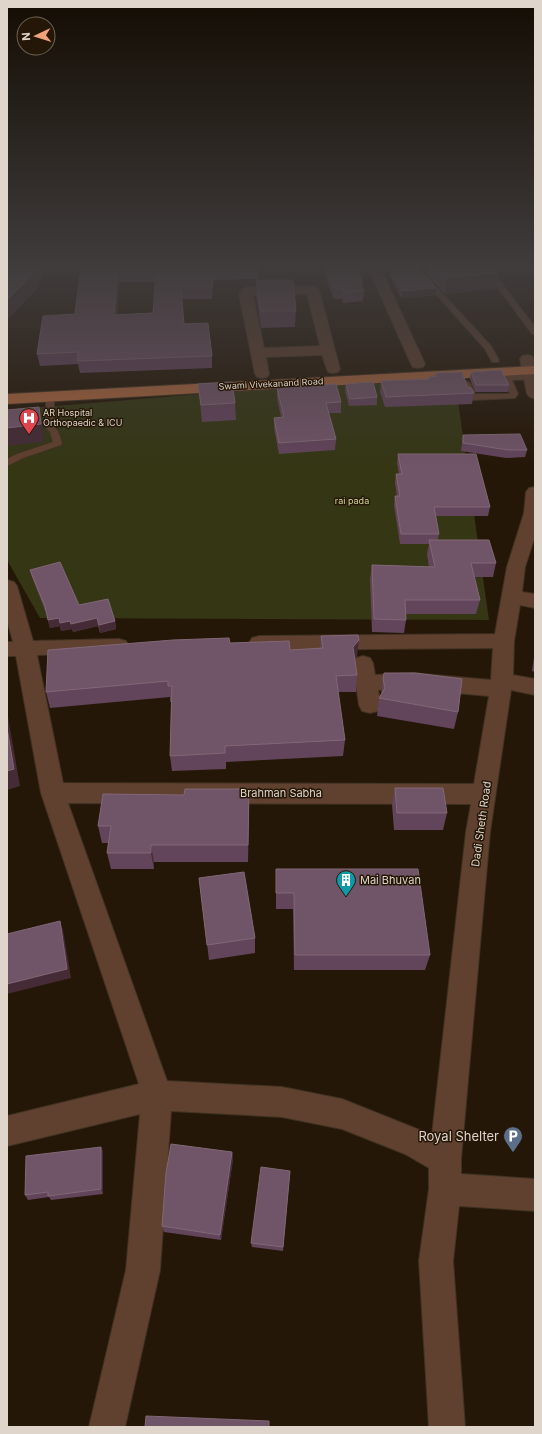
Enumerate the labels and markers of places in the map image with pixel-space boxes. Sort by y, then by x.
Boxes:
hospital icon: AR Hospital Orthopaedic & ICU [18,407,40,435]
place label: AR Hospital Orthopaedic & ICU [43,407,122,428]
building icon: Mai Bhuvan [335,869,357,897]
place label: Mai Bhuvan [360,873,421,887]
parking icon: Royal Shelter [502,1125,524,1153]
place label: Royal Shelter [418,1128,499,1144]

